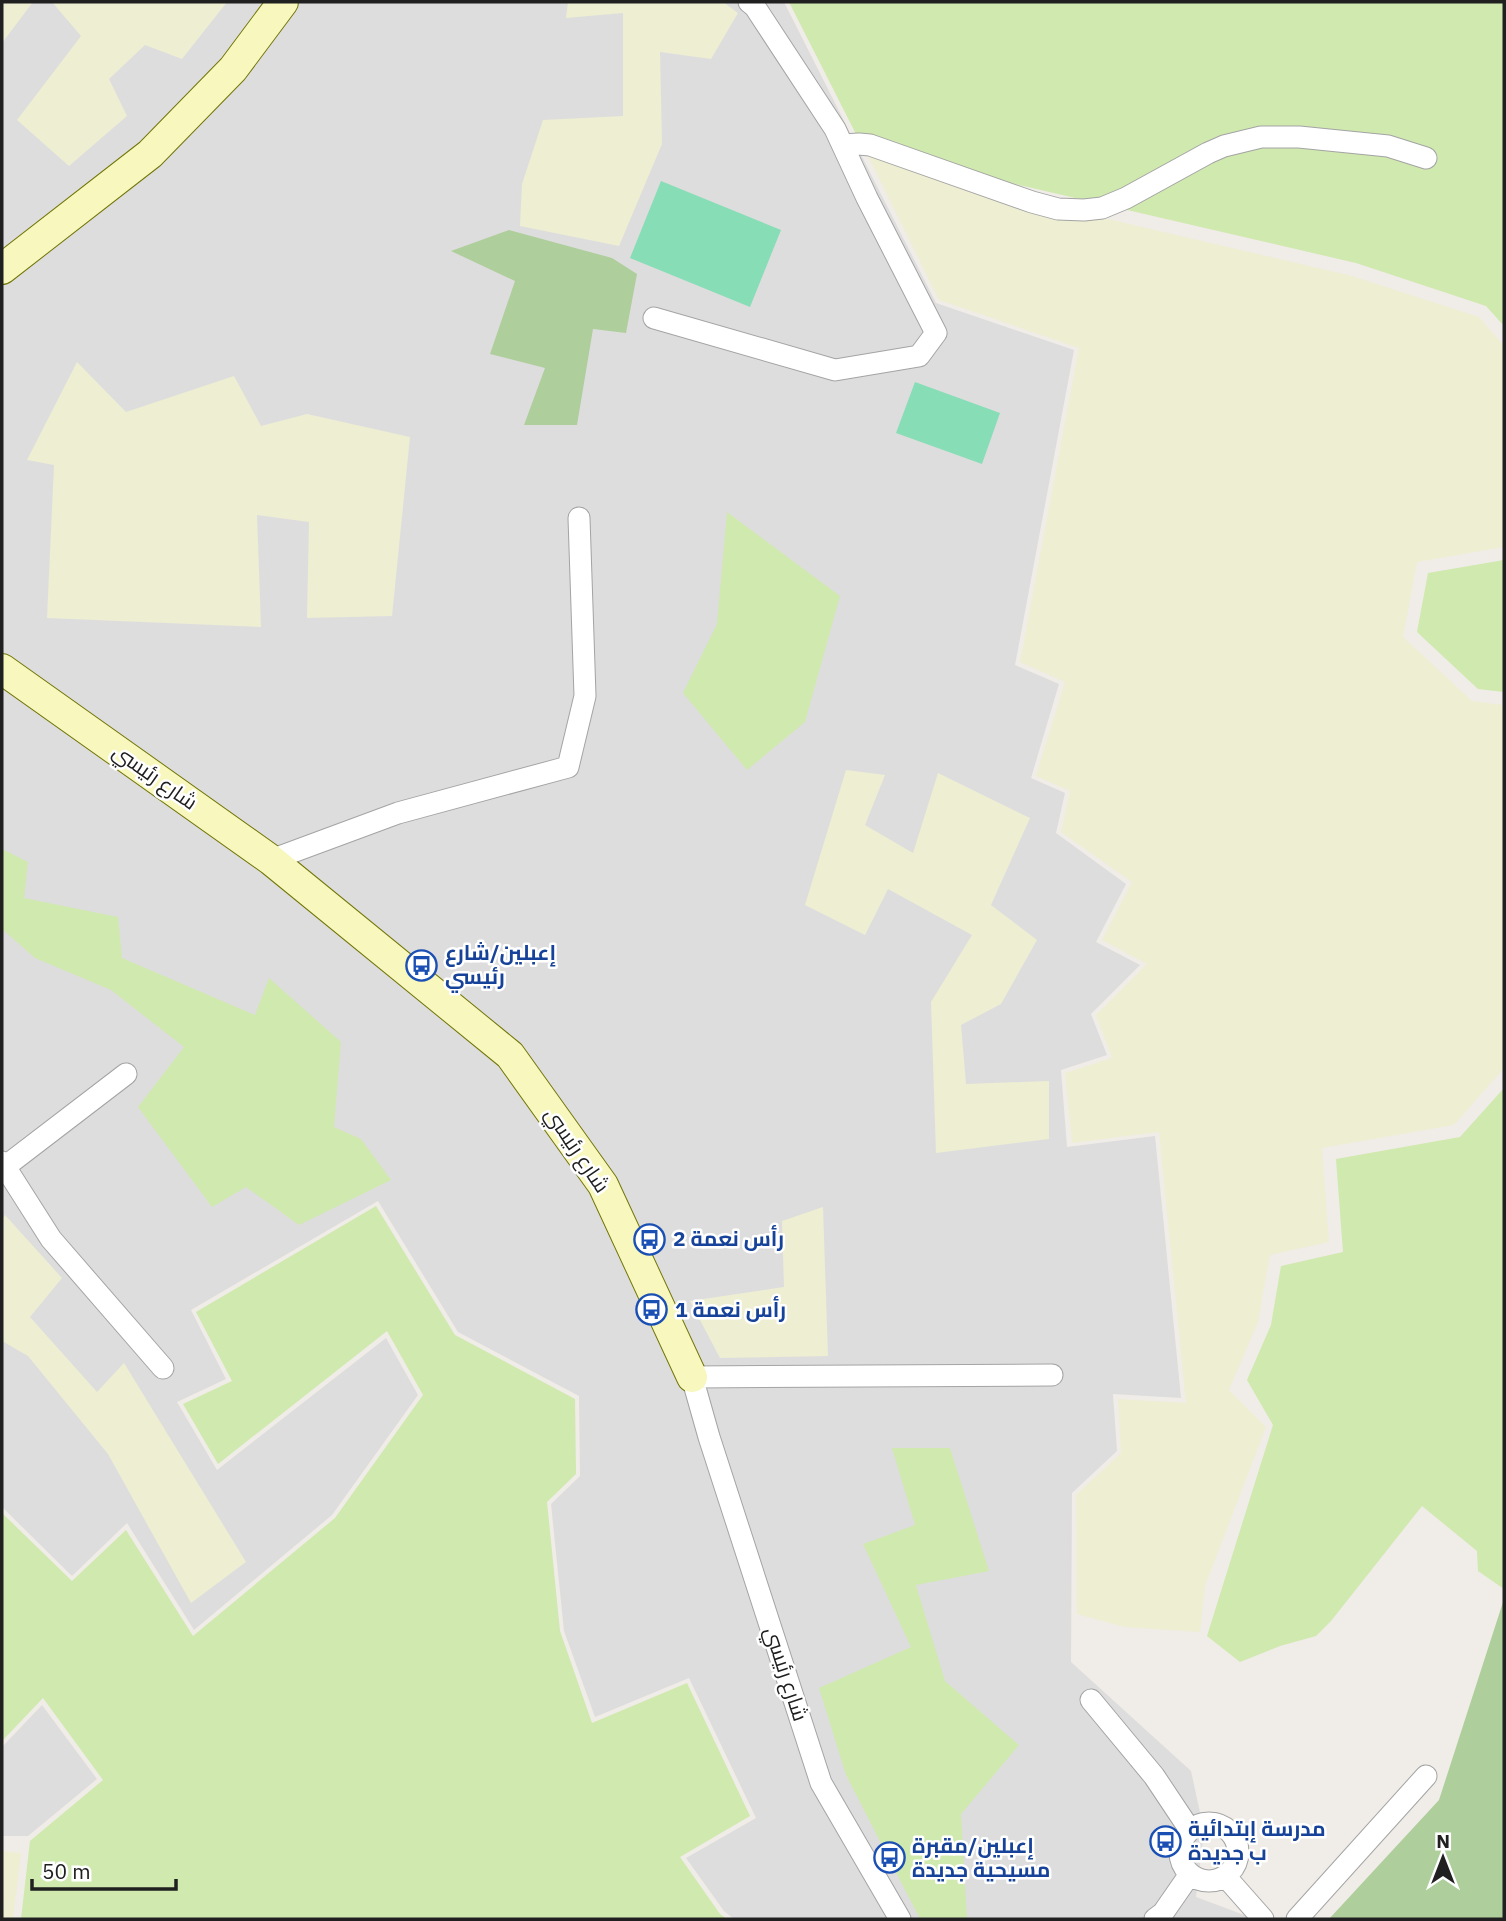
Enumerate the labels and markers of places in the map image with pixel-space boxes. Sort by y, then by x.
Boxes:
place label: إعبلين/شارع رئيسي [445,938,556,993]
bus stop icon: إعبلين/شارع رئيسي [405,948,439,982]
bus stop icon: رأس نعمة 2 [633,1222,667,1256]
place label: رأس نعمة 2 [673,1224,784,1252]
bus stop icon: رأس نعمة 1 [635,1293,669,1327]
place label: رأس نعمة 1 [675,1295,786,1323]
place label: مدرسة إبتدائية ب جديدة [1188,1814,1326,1866]
bus stop icon: مدرسة إبتدائية ب جديدة [1148,1824,1182,1858]
place label: إعبلين/مقبرة مسيحية جديدة [912,1831,1050,1883]
bus stop icon: إعبلين/مقبرة مسيحية جديدة [872,1841,906,1875]

